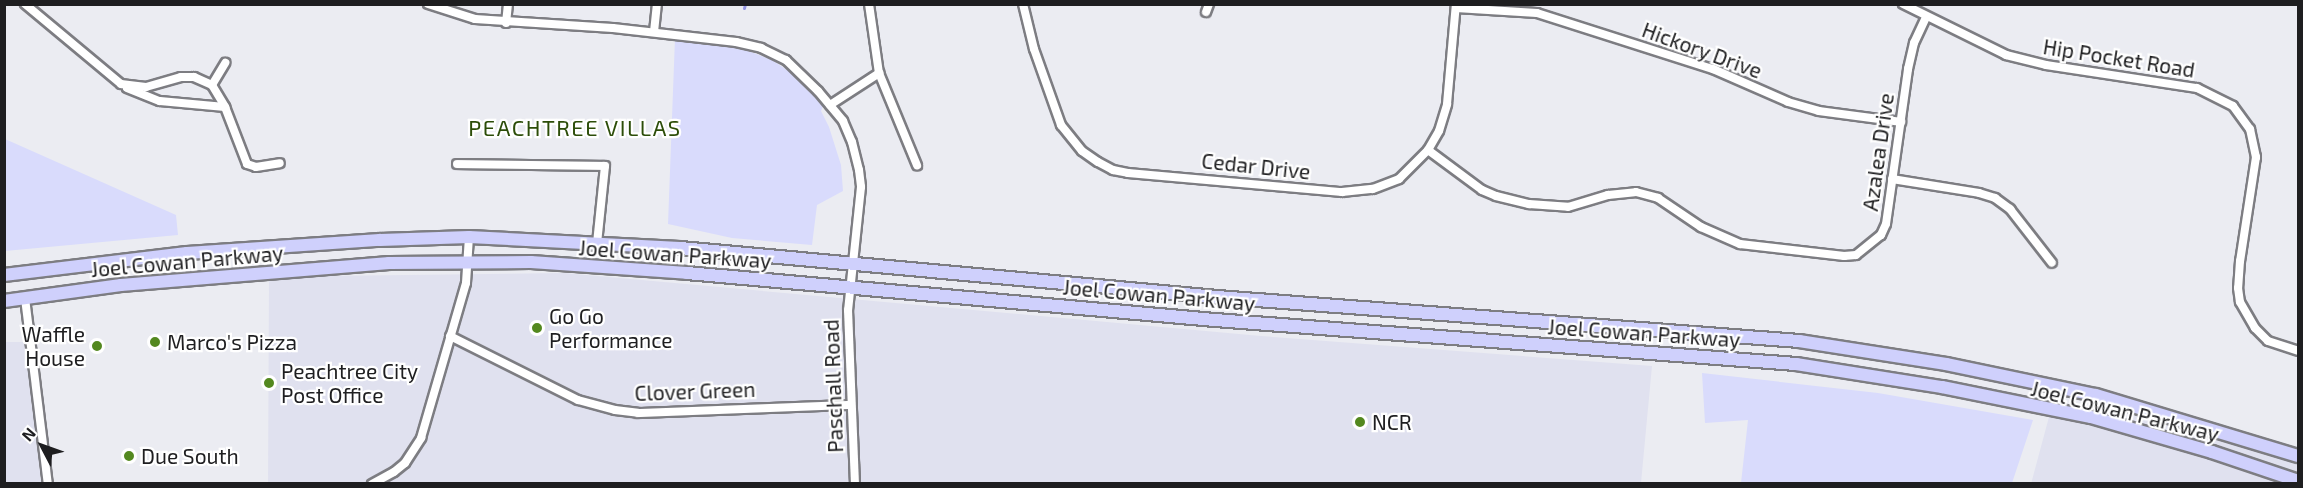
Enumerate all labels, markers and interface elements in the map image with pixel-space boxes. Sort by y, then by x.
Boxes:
street label: Hickory Drive [1639,17,1765,83]
street label: Hip Pocket Road [2041,34,2197,82]
street label: Azalea Drive [1857,91,1899,213]
district label: PEACHTREE VILLAS [468,115,682,141]
street label: Cedar Drive [1200,148,1312,184]
street label: Joel Cowan Parkway [578,235,772,273]
street label: Joel Cowan Parkway [89,240,285,282]
street label: Joel Cowan Parkway [1061,274,1257,316]
place label: Go Go Performance [549,303,673,353]
street label: Joel Cowan Parkway [1547,314,1741,352]
street label: Paschall Road [818,319,848,453]
place label: Waffle House [22,321,85,371]
marker: Go Go Performance [530,321,544,335]
place label: Marco's Pizza [167,329,297,355]
marker: Marco's Pizza [148,335,162,349]
marker: Waffle House [90,339,104,353]
place label: Peachtree City Post Office [281,358,418,408]
street label: Joel Cowan Parkway [2028,375,2222,447]
marker: Peachtree City Post Office [262,376,276,390]
street label: Clover Green [634,376,756,406]
place label: NCR [1372,409,1412,435]
marker: NCR [1353,415,1367,429]
north arrow [12,416,72,476]
text: N [17,423,39,444]
place label: Due South [141,443,239,469]
marker: Due South [122,449,136,463]

